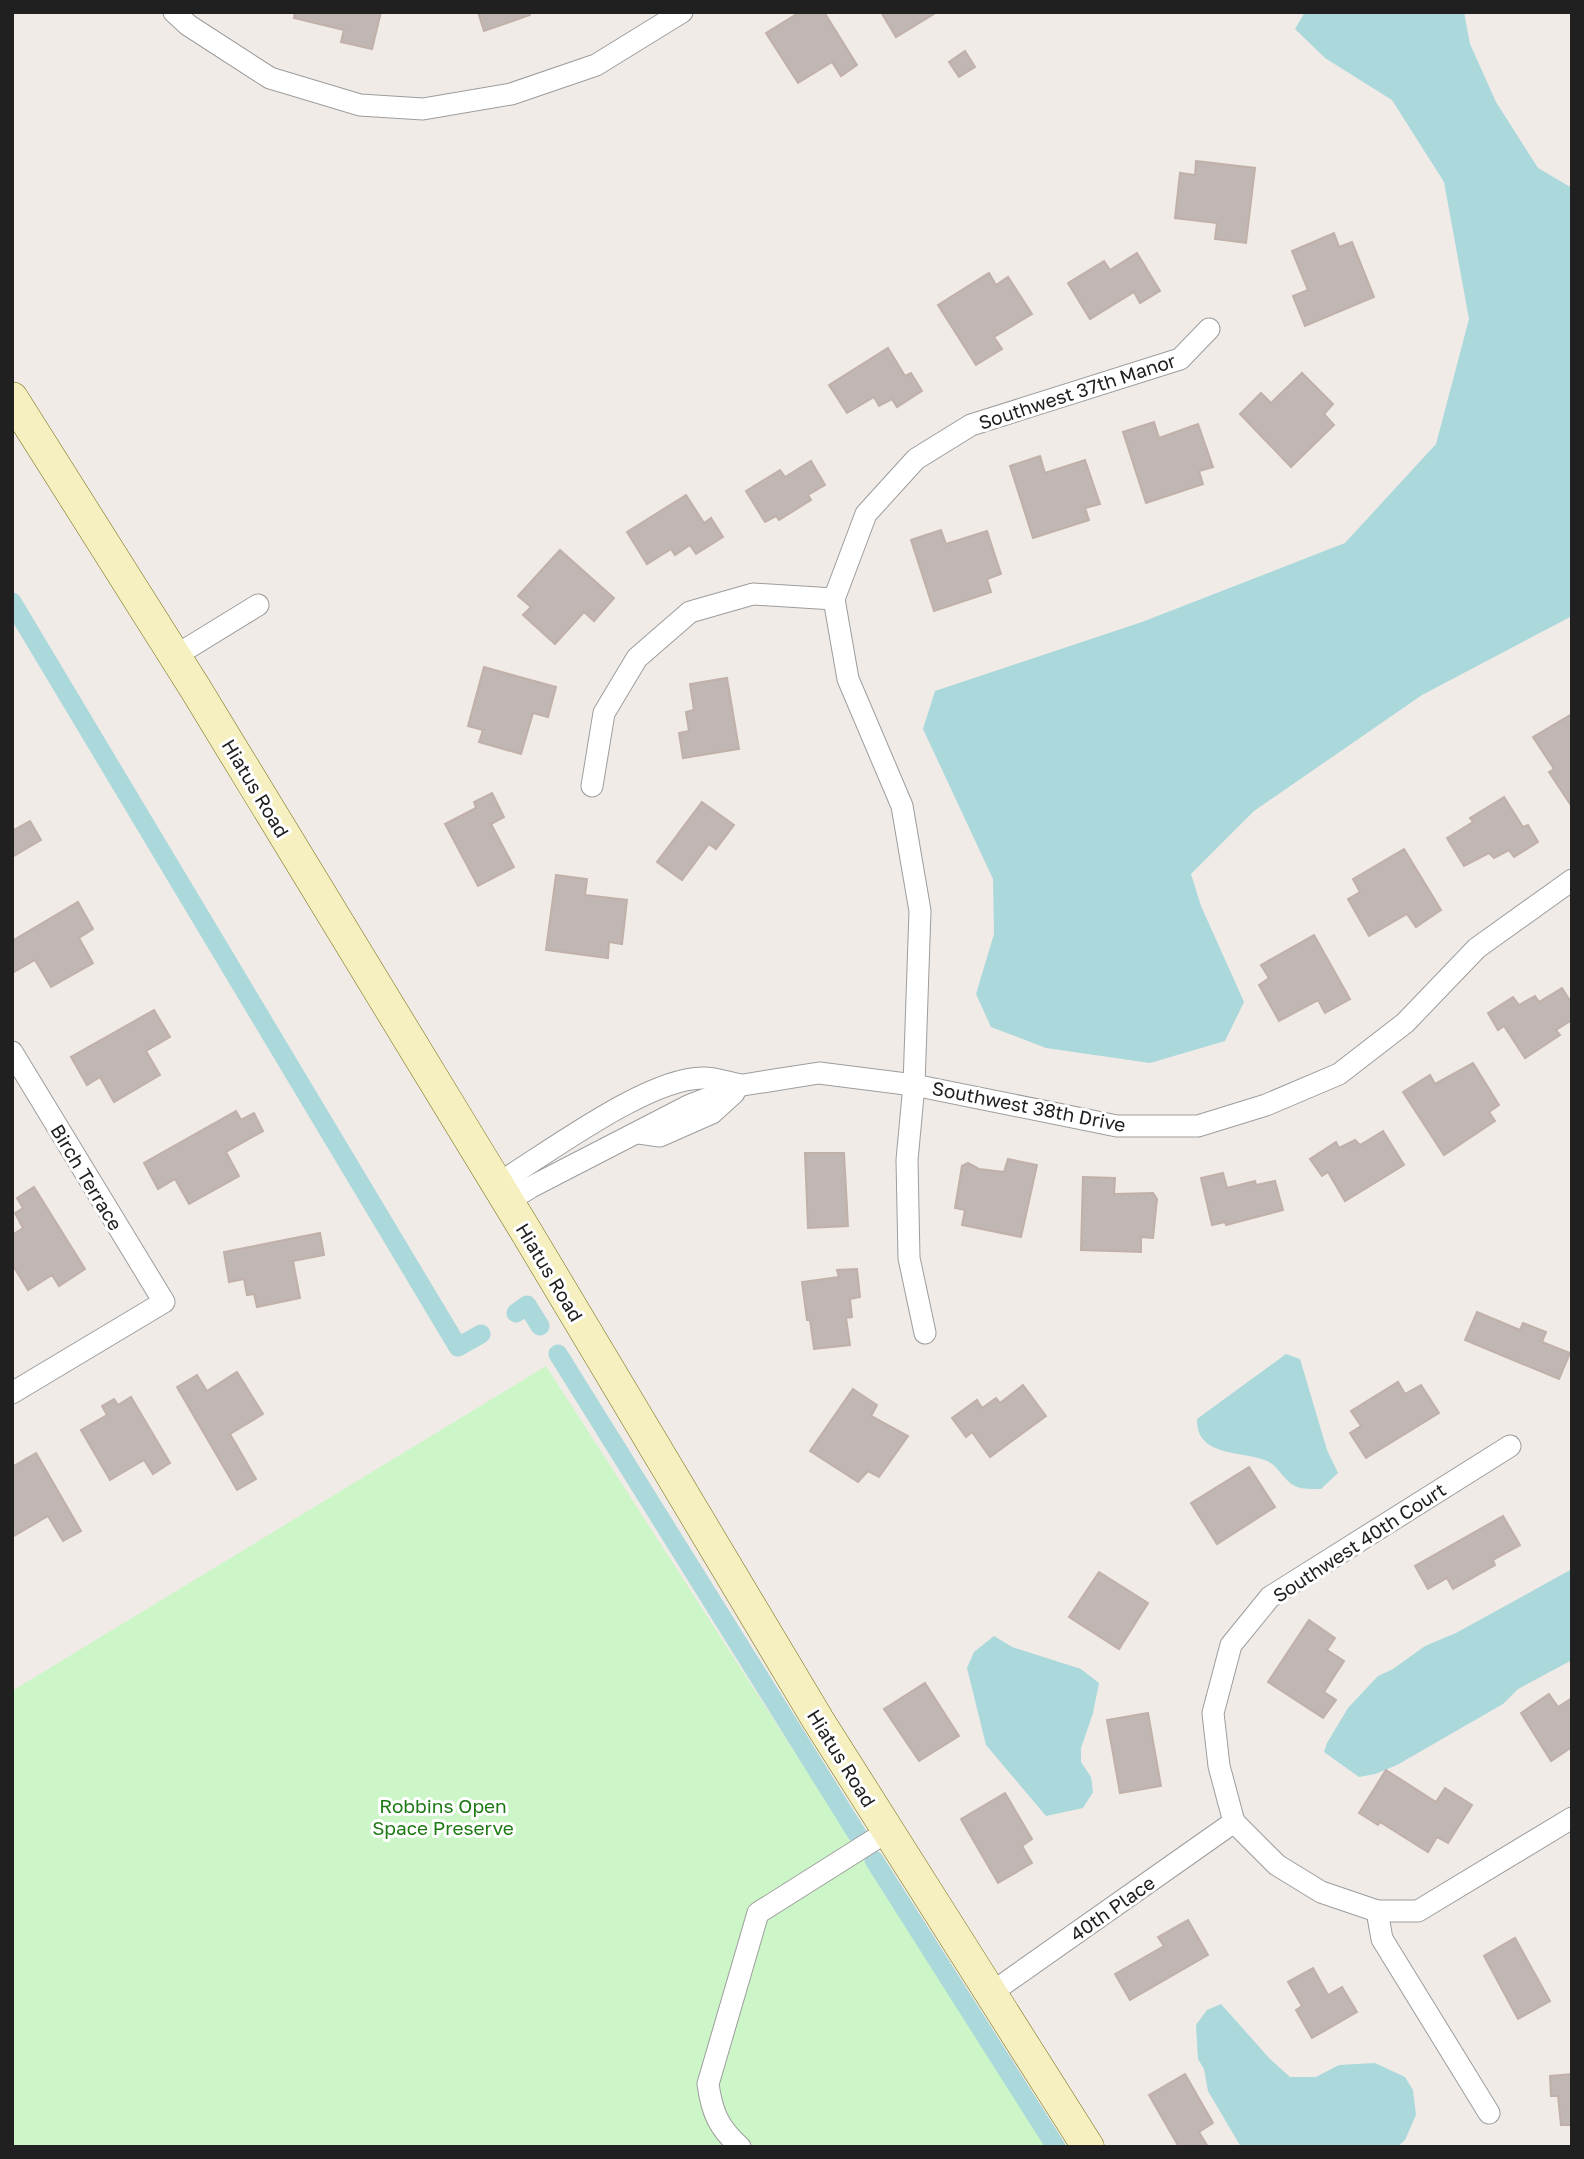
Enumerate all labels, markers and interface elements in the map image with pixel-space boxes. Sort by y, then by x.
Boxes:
street label: Southwest 37th Manor [976,348,1179,434]
street label: Hiatus Road [218,735,294,841]
street label: Southwest 38th Drive [930,1076,1128,1136]
street label: Birch Terrace [46,1120,128,1234]
street label: Hiatus Road [512,1219,588,1325]
street label: Southwest 40th Court [1268,1478,1450,1606]
street label: Hiatus Road [803,1705,881,1811]
park label: Robbins Open Space Preserve [372,1794,514,1839]
street label: 40th Place [1065,1870,1159,1946]

